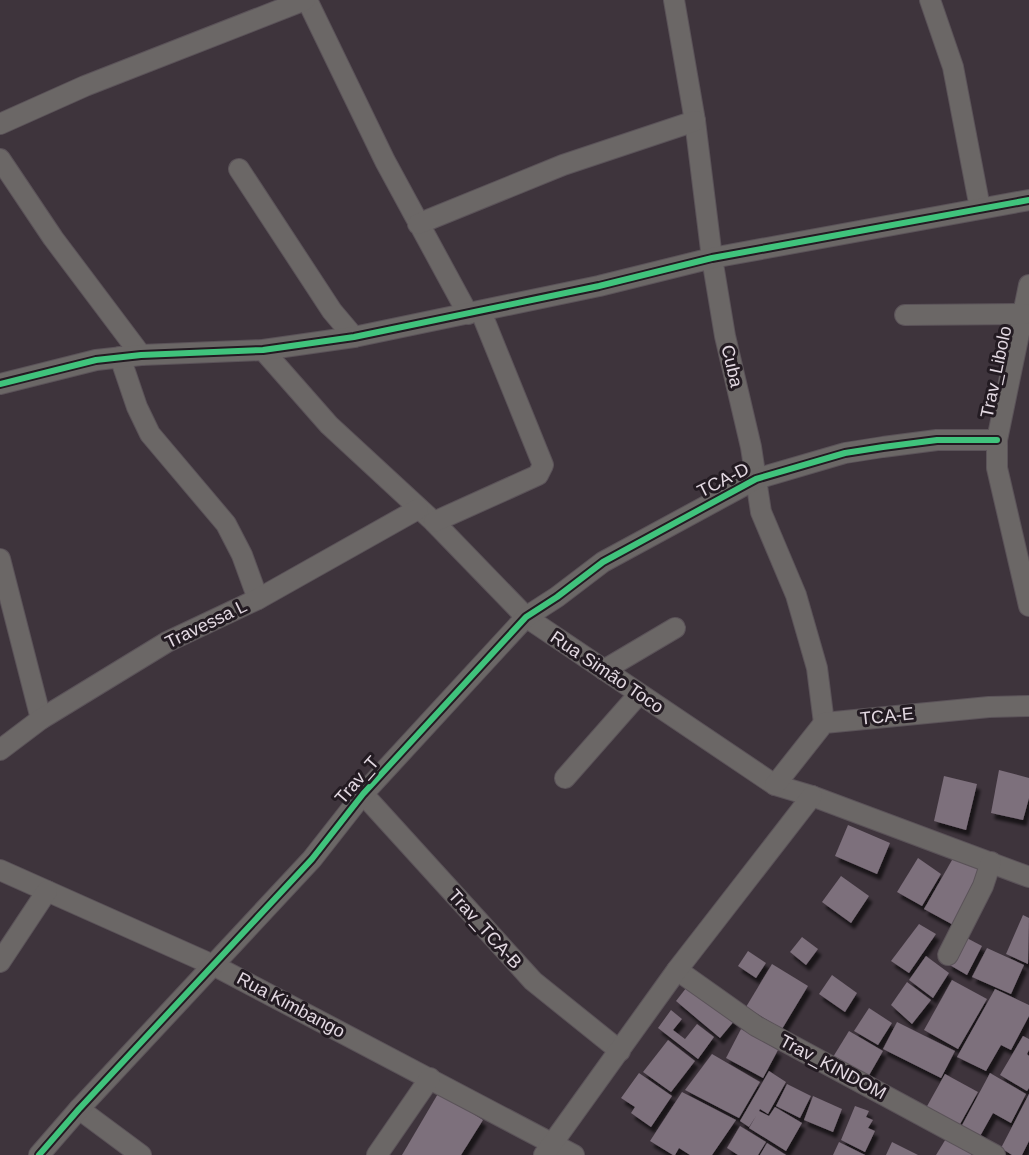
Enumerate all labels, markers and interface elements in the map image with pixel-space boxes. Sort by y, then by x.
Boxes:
street label: Trav_Libolo [977,324,1016,420]
street label: Cuba [717,343,747,390]
street label: TCA-D [694,459,752,501]
street label: Travessa L [162,596,250,652]
street label: Rua Simão Toco [547,627,667,717]
street label: TCA-E [859,703,915,729]
street label: Trav_T [331,752,384,808]
street label: Trav_TCA-B [444,885,526,973]
street label: Rua Kimbango [234,968,348,1042]
street label: Trav_KINDOM [776,1031,889,1104]

